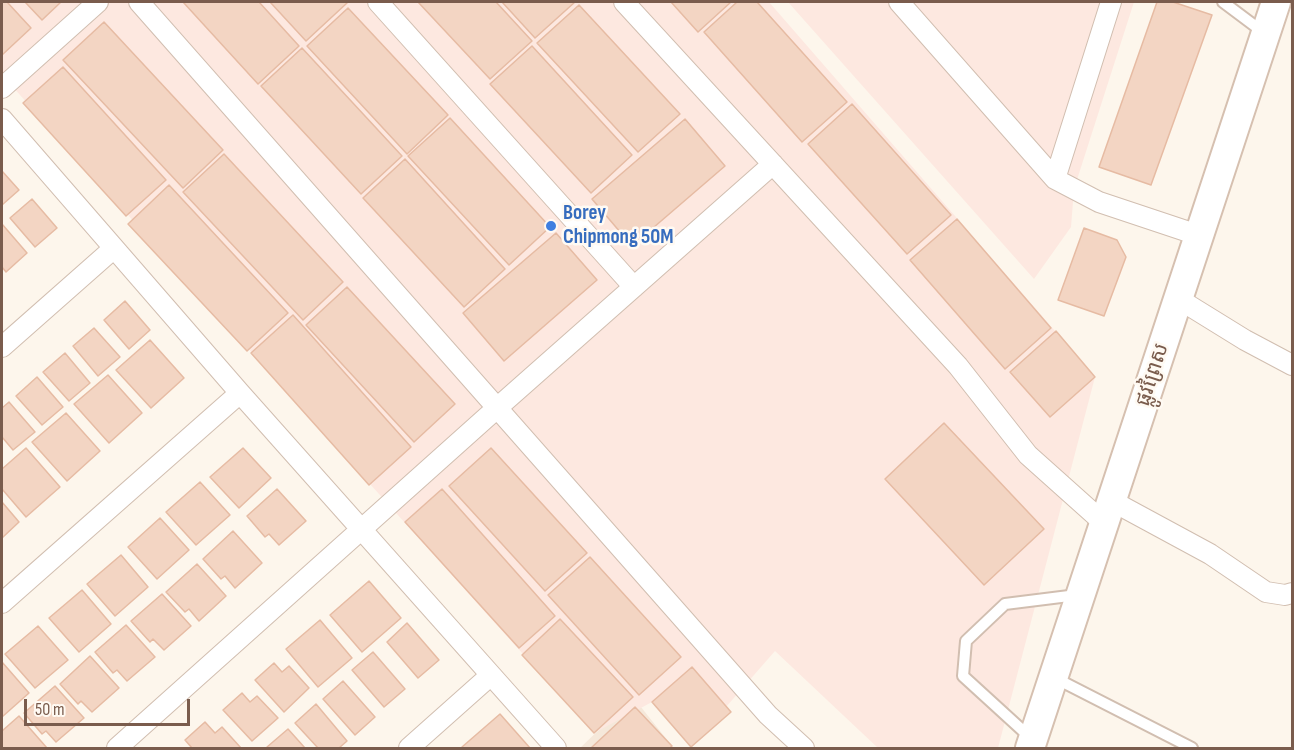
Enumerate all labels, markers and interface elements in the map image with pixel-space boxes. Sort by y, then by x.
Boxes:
place label: Borey Chipmong 50M [563,201,673,251]
marker: Borey Chipmong 50M [544,219,558,233]
street label: ផ្លូវព្រៃស [1131,340,1175,410]
scale bar [27,687,194,725]
text: 50 m [35,699,65,720]

